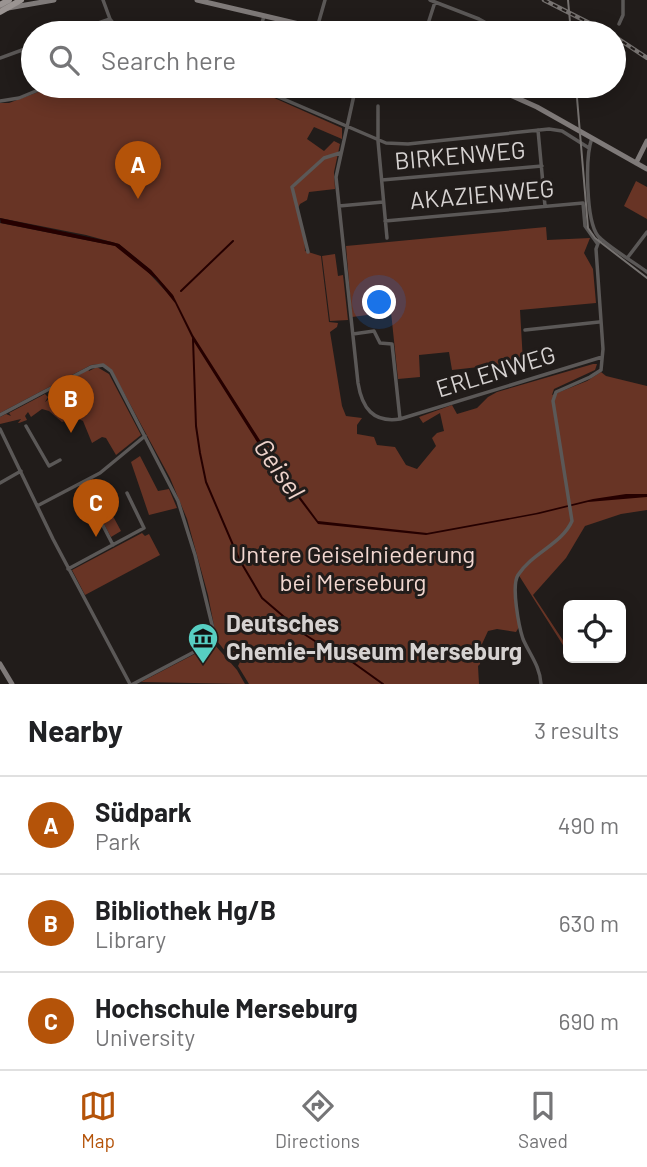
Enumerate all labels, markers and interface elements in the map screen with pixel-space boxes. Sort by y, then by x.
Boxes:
search box [21,21,626,98]
icon: search [45,41,83,79]
text: Search here [101,44,236,75]
street label: BIRKENWEG [393,134,527,175]
pin: A [115,141,161,199]
street label: AKAZIENWEG [408,173,555,214]
your location [362,285,396,319]
street label: ERLENWEG [432,339,559,402]
pin: B [48,375,94,433]
water label: Geisel [248,432,312,505]
pin: C [73,479,119,537]
park label: Untere Geiselniederung bei Merseburg [231,539,475,596]
map controls [563,600,626,663]
button: locate [563,600,626,663]
place label: Deutsches Chemie-Museum Merseburg [226,608,522,665]
museum icon: Deutsches Chemie-Museum Merseburg [186,621,220,665]
text: Nearby [28,712,123,748]
text: 3 results [534,716,619,744]
text: Südpark [95,796,192,827]
text: A [43,811,59,839]
text: 490 m [558,811,619,839]
text: Park [95,827,140,855]
text: Bibliothek Hg/B [95,894,276,925]
text: B [44,909,58,937]
text: 630 m [559,909,619,937]
text: Library [95,925,166,953]
text: Hochschule Merseburg [95,992,358,1023]
text: C [44,1007,58,1035]
text: 690 m [559,1007,619,1035]
text: University [95,1023,195,1051]
tab: Map [79,1087,117,1152]
tab: Directions [275,1087,360,1152]
tab: Saved [518,1087,568,1152]

